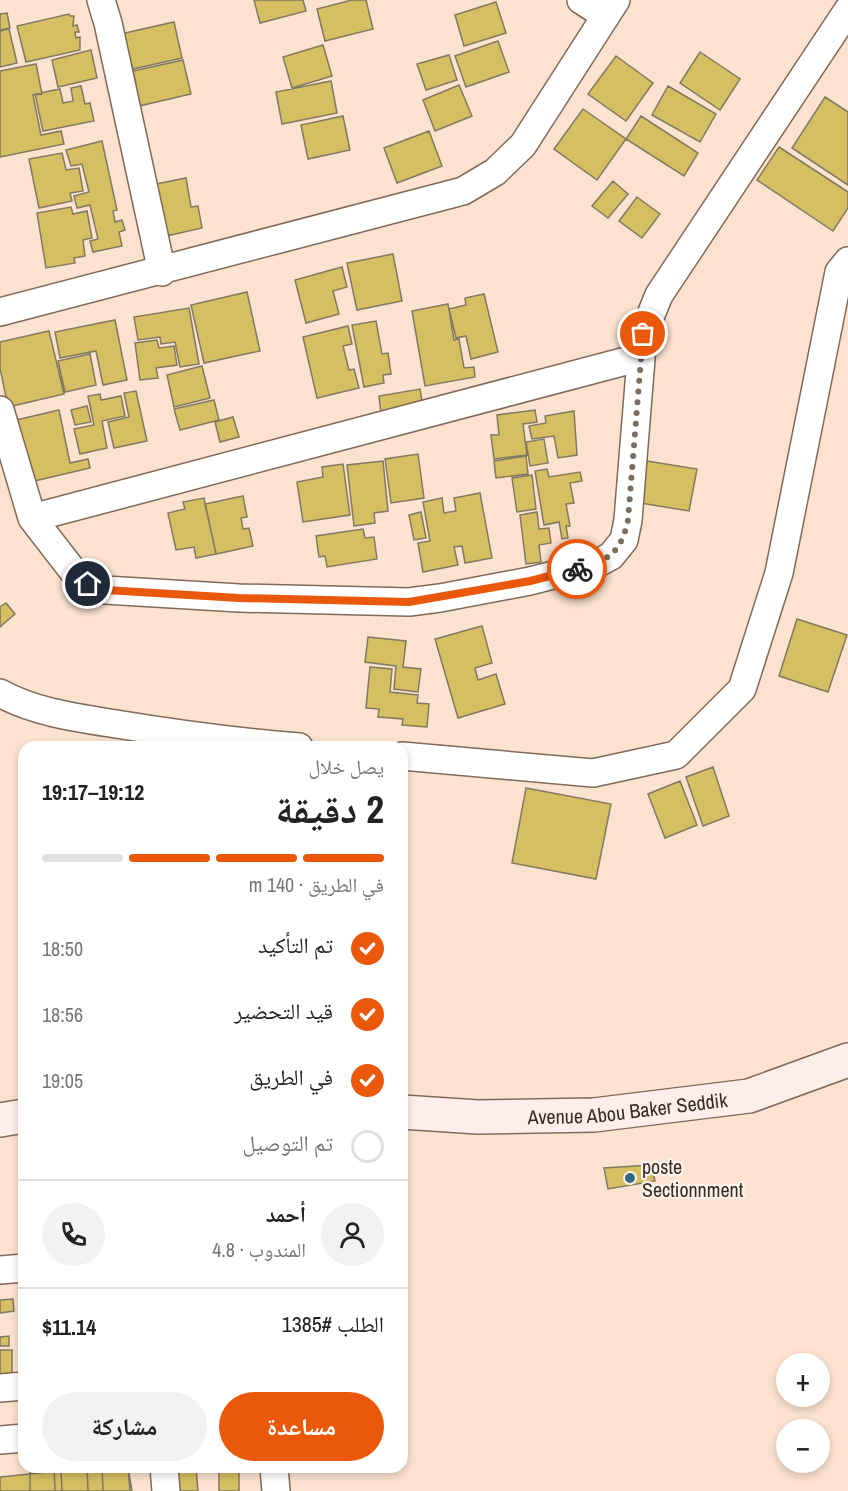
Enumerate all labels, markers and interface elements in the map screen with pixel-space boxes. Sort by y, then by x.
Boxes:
pin [617,308,668,359]
icon: bag [626,317,659,350]
courier [547,539,607,599]
icon: bike [561,553,594,586]
pin [62,558,113,609]
icon: home [71,567,104,600]
text: يصل خلال [308,753,384,780]
text: 19:12–19:17 [42,777,144,807]
text: 2 دقيقة [275,783,384,835]
text: في الطريق · 140 m [249,871,384,898]
text: تم التأكيد [258,930,333,960]
icon: check [351,932,384,965]
text: 18:50 [42,935,83,962]
text: قيد التحضير [234,996,333,1026]
icon: check [351,998,384,1031]
text: 18:56 [42,1001,83,1028]
text: في الطريق [249,1062,333,1092]
icon: check [351,1064,384,1097]
text: 19:05 [42,1067,83,1094]
street label: Avenue Abou Baker Seddik [526,1085,729,1130]
text: تم التوصيل [242,1128,333,1158]
place label: poste Sectionnment [642,1153,744,1203]
marker: poste Sectionnment [623,1171,637,1185]
text: أحمد [266,1199,306,1229]
button: phone [42,1203,105,1266]
button: person [321,1203,384,1266]
text: المندوب · 4.8 [212,1236,306,1263]
text: الطلب #1385 [282,1309,384,1339]
text: $11.14 [42,1312,96,1342]
map controls [776,1353,830,1473]
button: + [776,1353,830,1407]
button: مشاركة [42,1392,207,1461]
button: مساعدة [219,1392,384,1461]
button: − [776,1419,830,1473]

